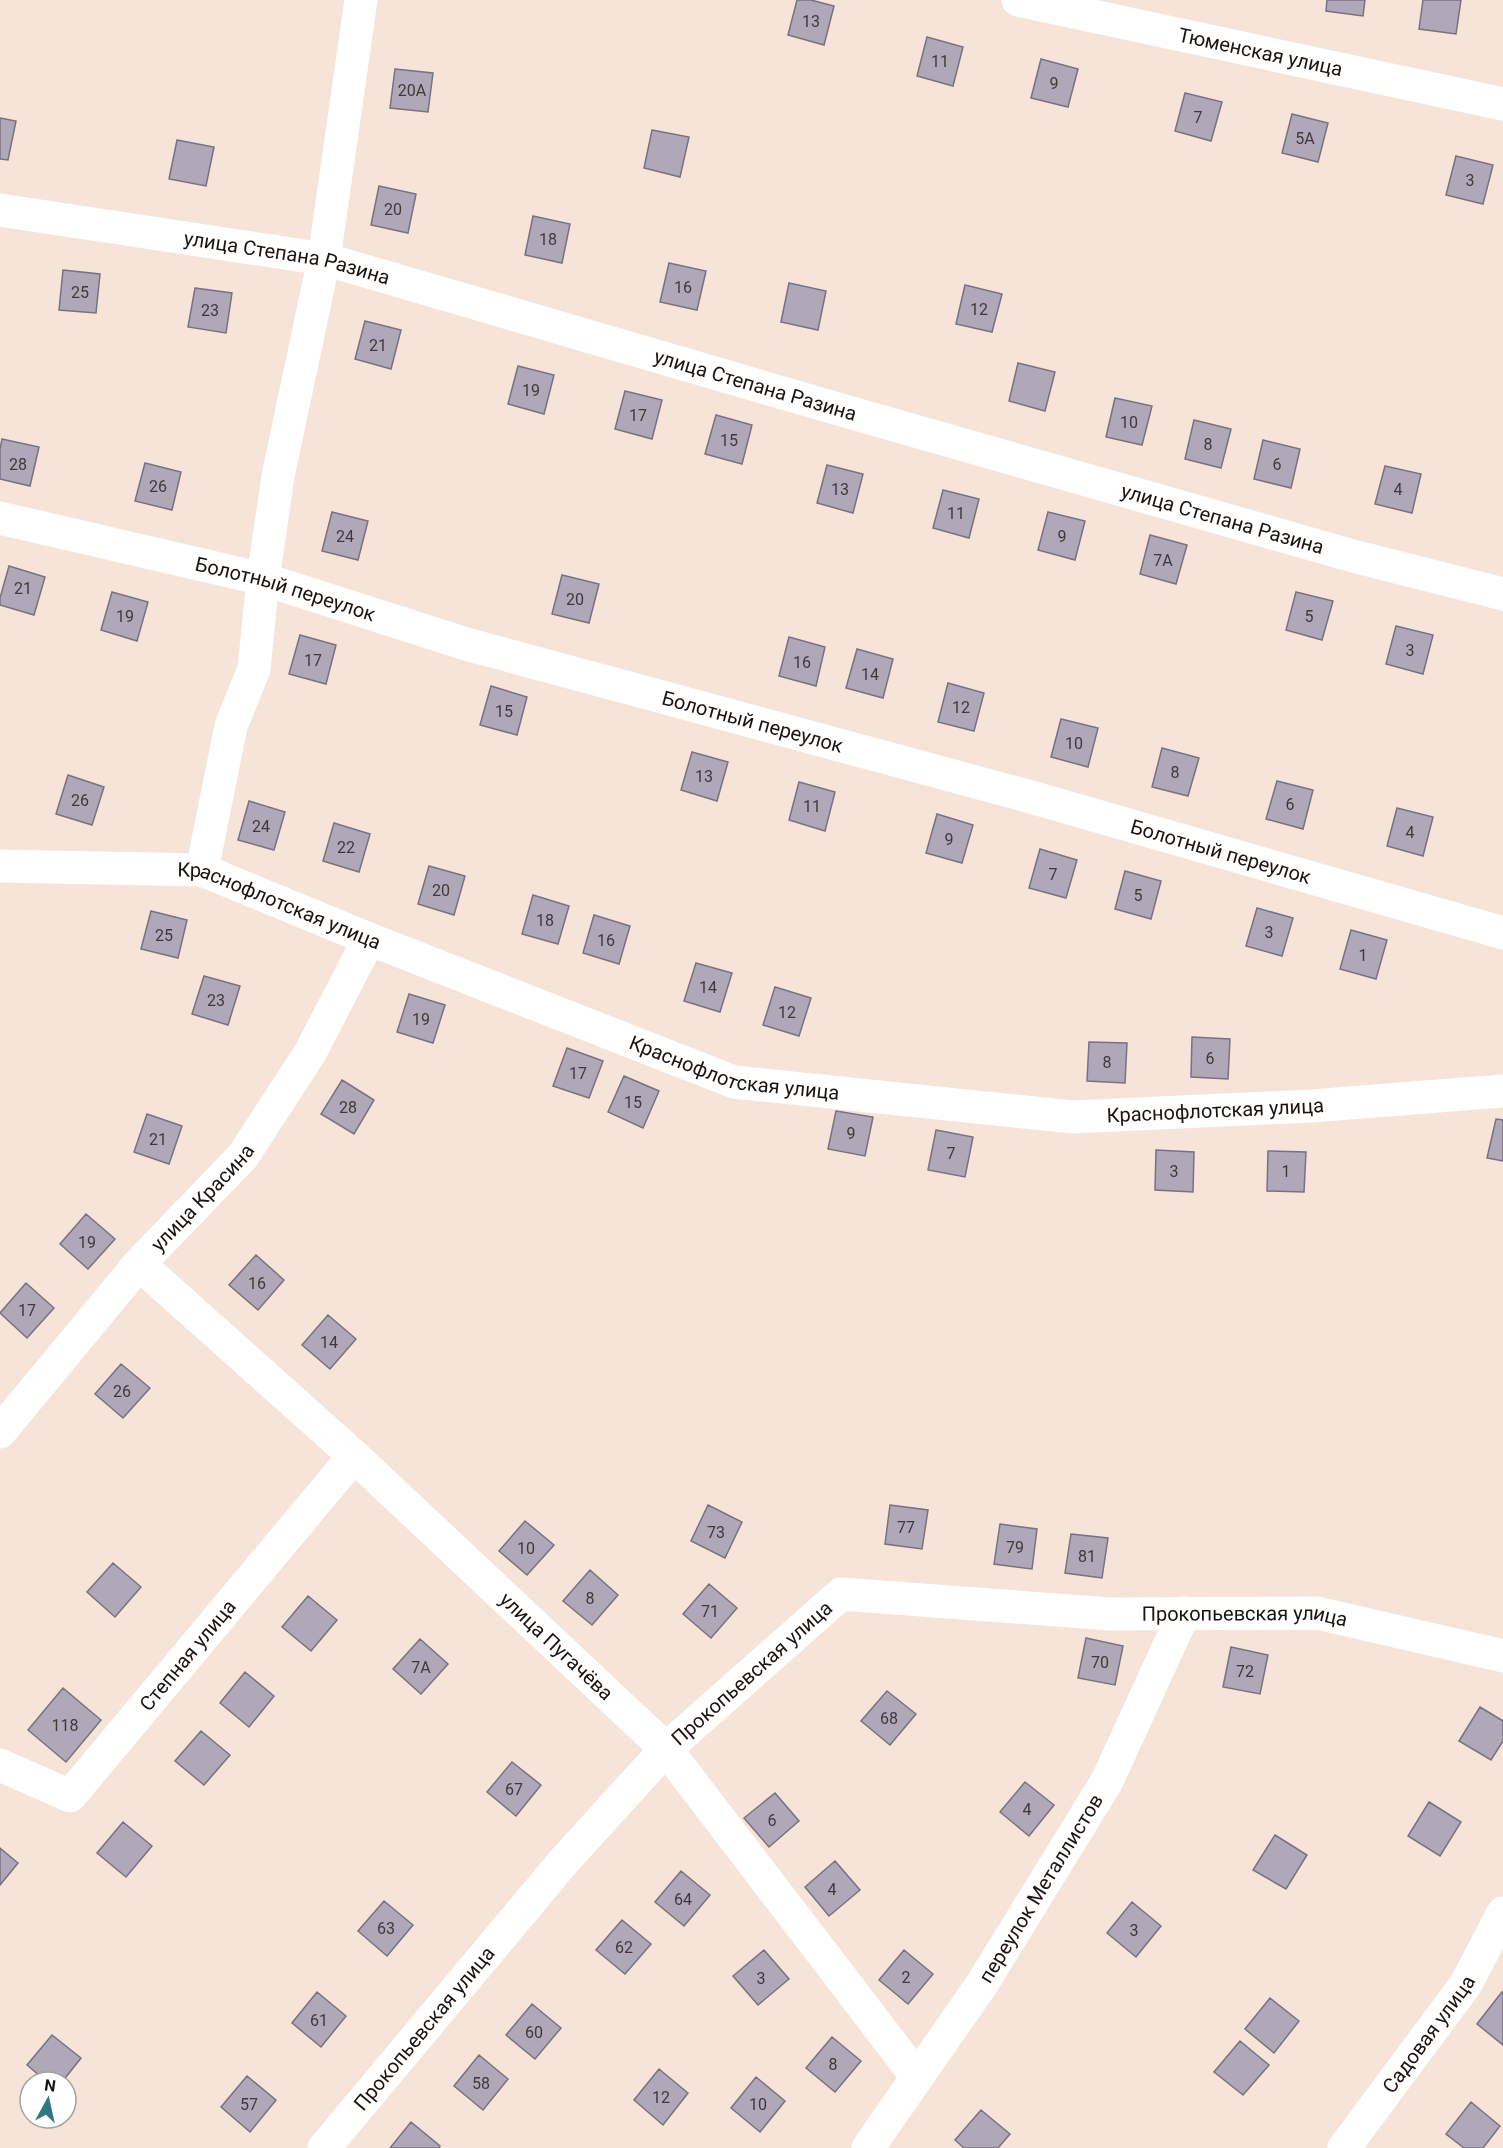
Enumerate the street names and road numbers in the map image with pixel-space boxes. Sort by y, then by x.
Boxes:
street label: Тюменская улица [1176,23,1345,81]
street label: улица Степана Разина [182,226,393,290]
street label: улица Степана Разина [651,344,859,426]
street label: улица Степана Разина [1118,478,1327,559]
street label: Болотный переулок [193,552,379,626]
street label: Болотный переулок [659,686,846,758]
street label: Болотный переулок [1128,814,1314,889]
street label: Краснофлотская улица [177,858,384,955]
street label: Краснофлотская улица [626,1030,841,1105]
street label: Краснофлотская улица [1106,1093,1325,1127]
street label: улица Красина [146,1140,259,1256]
street label: улица Пугачёва [495,1587,618,1705]
street label: Степная улица [134,1595,241,1716]
street label: Прокопьевская улица [666,1596,837,1751]
street label: Прокопьевская улица [1142,1601,1350,1632]
street label: переулок Металлистов [974,1790,1108,1987]
street label: Прокопьевская улица [349,1941,499,2115]
street label: Садовая улица [1377,1971,1480,2098]

